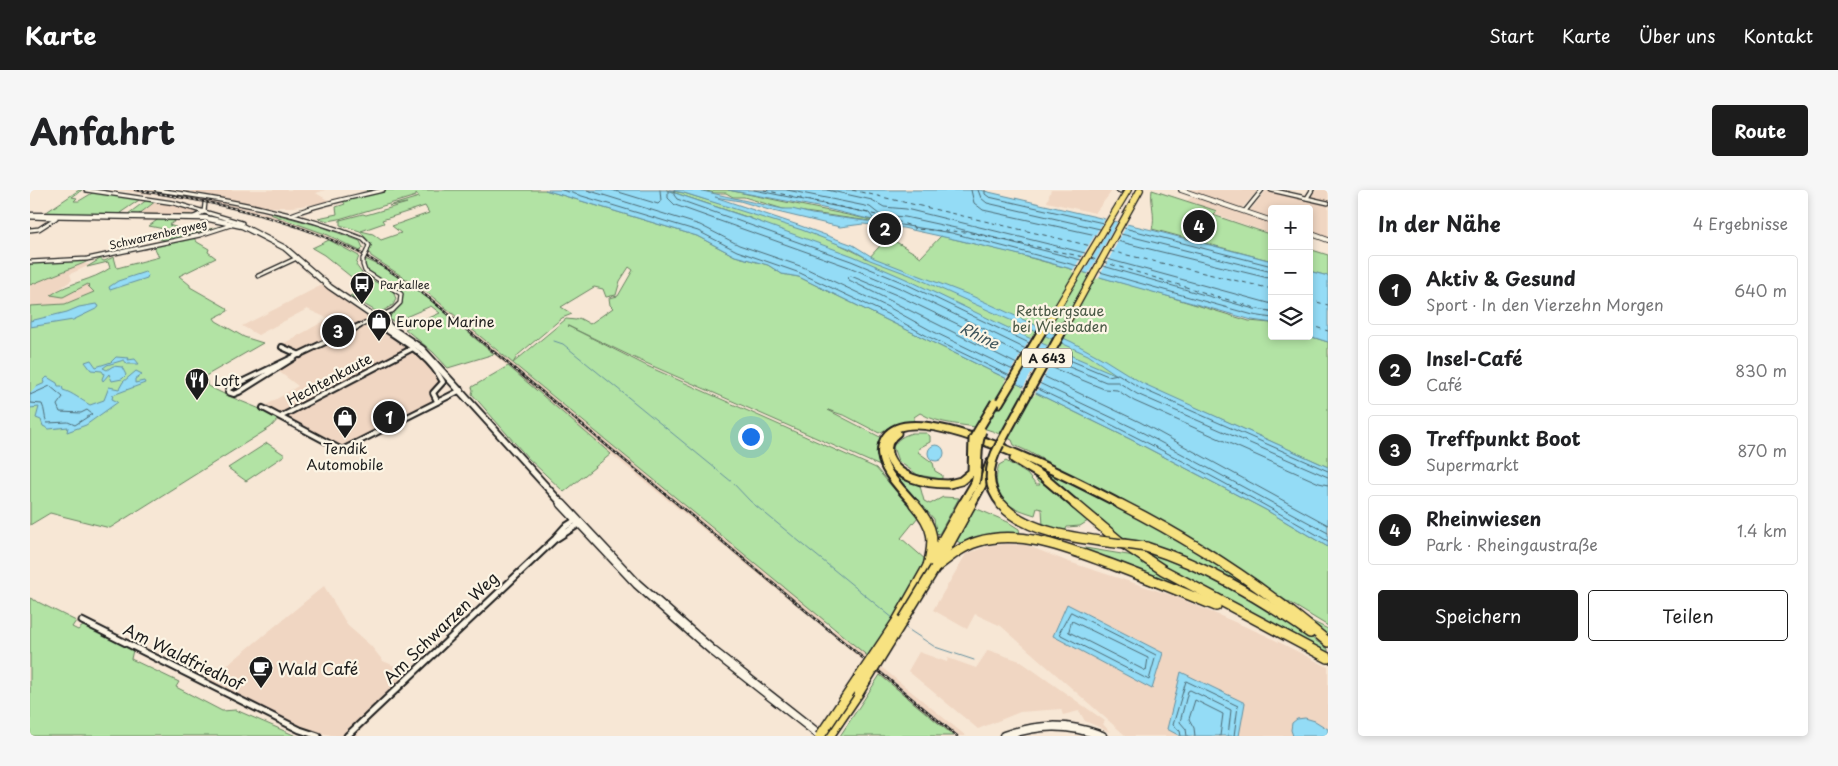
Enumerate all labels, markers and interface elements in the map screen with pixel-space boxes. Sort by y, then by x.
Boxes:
text: Karte [25,17,97,53]
text: Start [1489,22,1534,49]
text: Karte [1562,22,1611,49]
text: Über uns [1639,22,1715,49]
text: Kontakt [1743,22,1813,49]
text: Anfahrt [30,104,175,157]
button: Route [1712,105,1808,156]
map controls [1268,205,1313,340]
button: + [1268,205,1313,250]
pin: 4 [1183,207,1215,245]
text: In der Nähe [1378,207,1500,239]
pin: 2 [869,210,901,248]
text: 4 Ergebnisse [1693,211,1788,235]
street label: Schwarzenbergweg [107,214,209,254]
button: − [1268,250,1313,295]
text: Aktiv & Gesund [1426,264,1576,292]
bus stop icon: Parkallee [349,271,375,305]
place label: Parkallee [380,276,430,293]
text: 1 [1391,278,1399,302]
text: 640 m [1734,278,1787,302]
text: Sport · In den Vierzehn Morgen [1426,292,1664,316]
button: layers [1268,295,1313,340]
park label: Rettbergsaue bei Wiesbaden [1012,300,1108,337]
shop icon: Europe Marine [366,308,392,342]
place label: Europe Marine [396,311,495,332]
pin: 3 [322,312,354,350]
water label: Rhine [957,316,1004,354]
text: Insel-Café [1426,344,1523,372]
street label: Hechtenkaute [283,348,376,410]
road number: A 643 [1022,348,1072,368]
text: 2 [1389,358,1401,382]
text: 830 m [1735,358,1787,382]
restaurant icon: Loft [184,367,210,401]
place label: Loft [214,370,240,391]
text: Café [1426,372,1462,396]
pin: 1 [373,398,405,436]
shop icon: Tendik Automobile [332,405,358,439]
your location [738,424,764,450]
text: Treffpunkt Boot [1426,424,1581,452]
place label: Tendik Automobile [306,438,384,475]
text: 3 [1390,438,1400,462]
text: 870 m [1738,438,1787,462]
text: Supermarkt [1426,452,1519,476]
text: Rheinwiesen [1426,504,1541,532]
text: 4 [1390,518,1400,542]
text: 1.4 km [1737,518,1787,542]
text: Park · Rheingaustraße [1426,532,1598,556]
street label: Am Schwarzen Weg [377,566,503,688]
button: Speichern [1378,590,1578,641]
button: Teilen [1588,590,1788,641]
street label: Am Waldfriedhof [120,616,250,696]
cafe icon: Wald Café [248,655,274,689]
place label: Wald Café [278,656,358,680]

